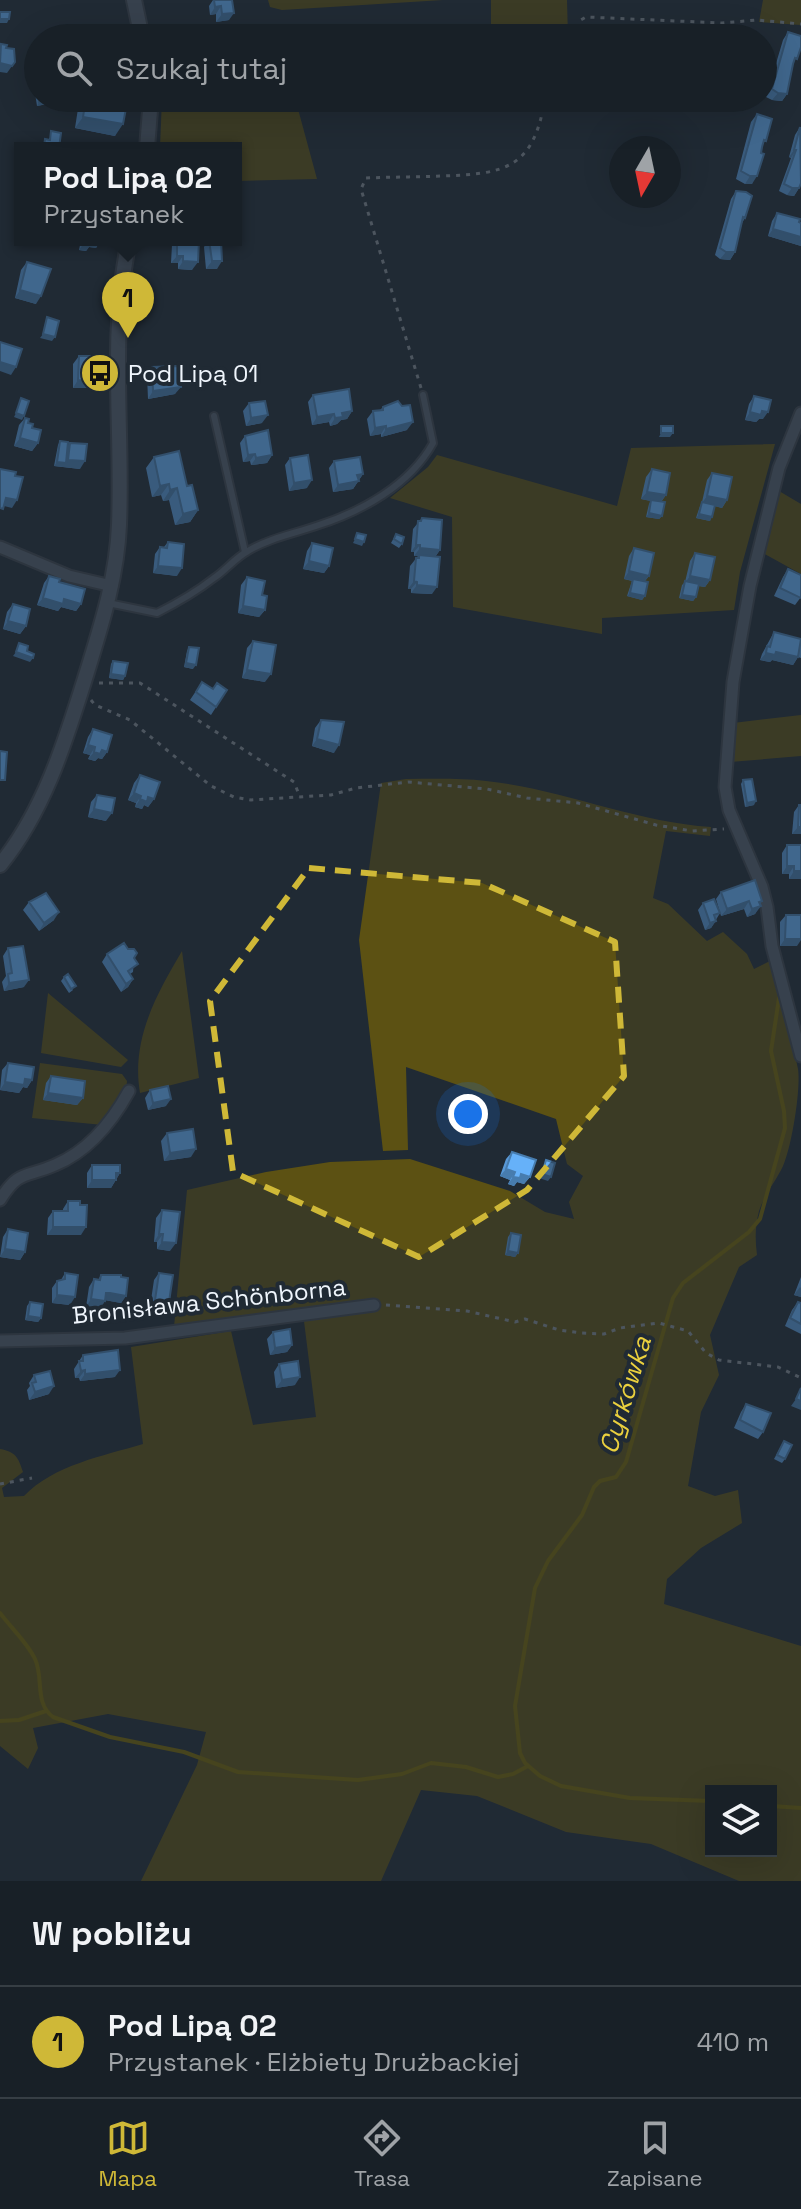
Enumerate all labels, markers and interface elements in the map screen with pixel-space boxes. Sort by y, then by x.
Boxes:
search box [24,24,777,112]
icon: search [52,46,96,90]
text: Szukaj tutaj [116,49,287,88]
north arrow [609,136,681,208]
popup [14,142,242,246]
text: Pod Lipą 02 [44,158,212,197]
text: Przystanek [44,197,184,231]
pin: 1 [102,272,154,338]
bus stop icon: Pod Lipą 01 [79,352,121,394]
place label: Pod Lipą 01 [128,358,258,389]
your location [448,1094,488,1134]
street label: Bronisława Schönborna [71,1271,348,1331]
water label: Cyrkówka [591,1331,659,1458]
map controls [705,1785,777,1857]
button: layers [705,1785,777,1857]
text: W pobliżu [32,1912,192,1955]
text: Pod Lipą 02 [108,2006,276,2045]
text: 1 [52,2025,64,2059]
text: 410 m [697,2025,769,2059]
text: Przystanek · Elżbiety Drużbackiej [108,2045,519,2079]
tab: Mapa [99,2116,157,2192]
tab: Trasa [354,2116,410,2192]
tab: Zapisane [607,2116,703,2192]

